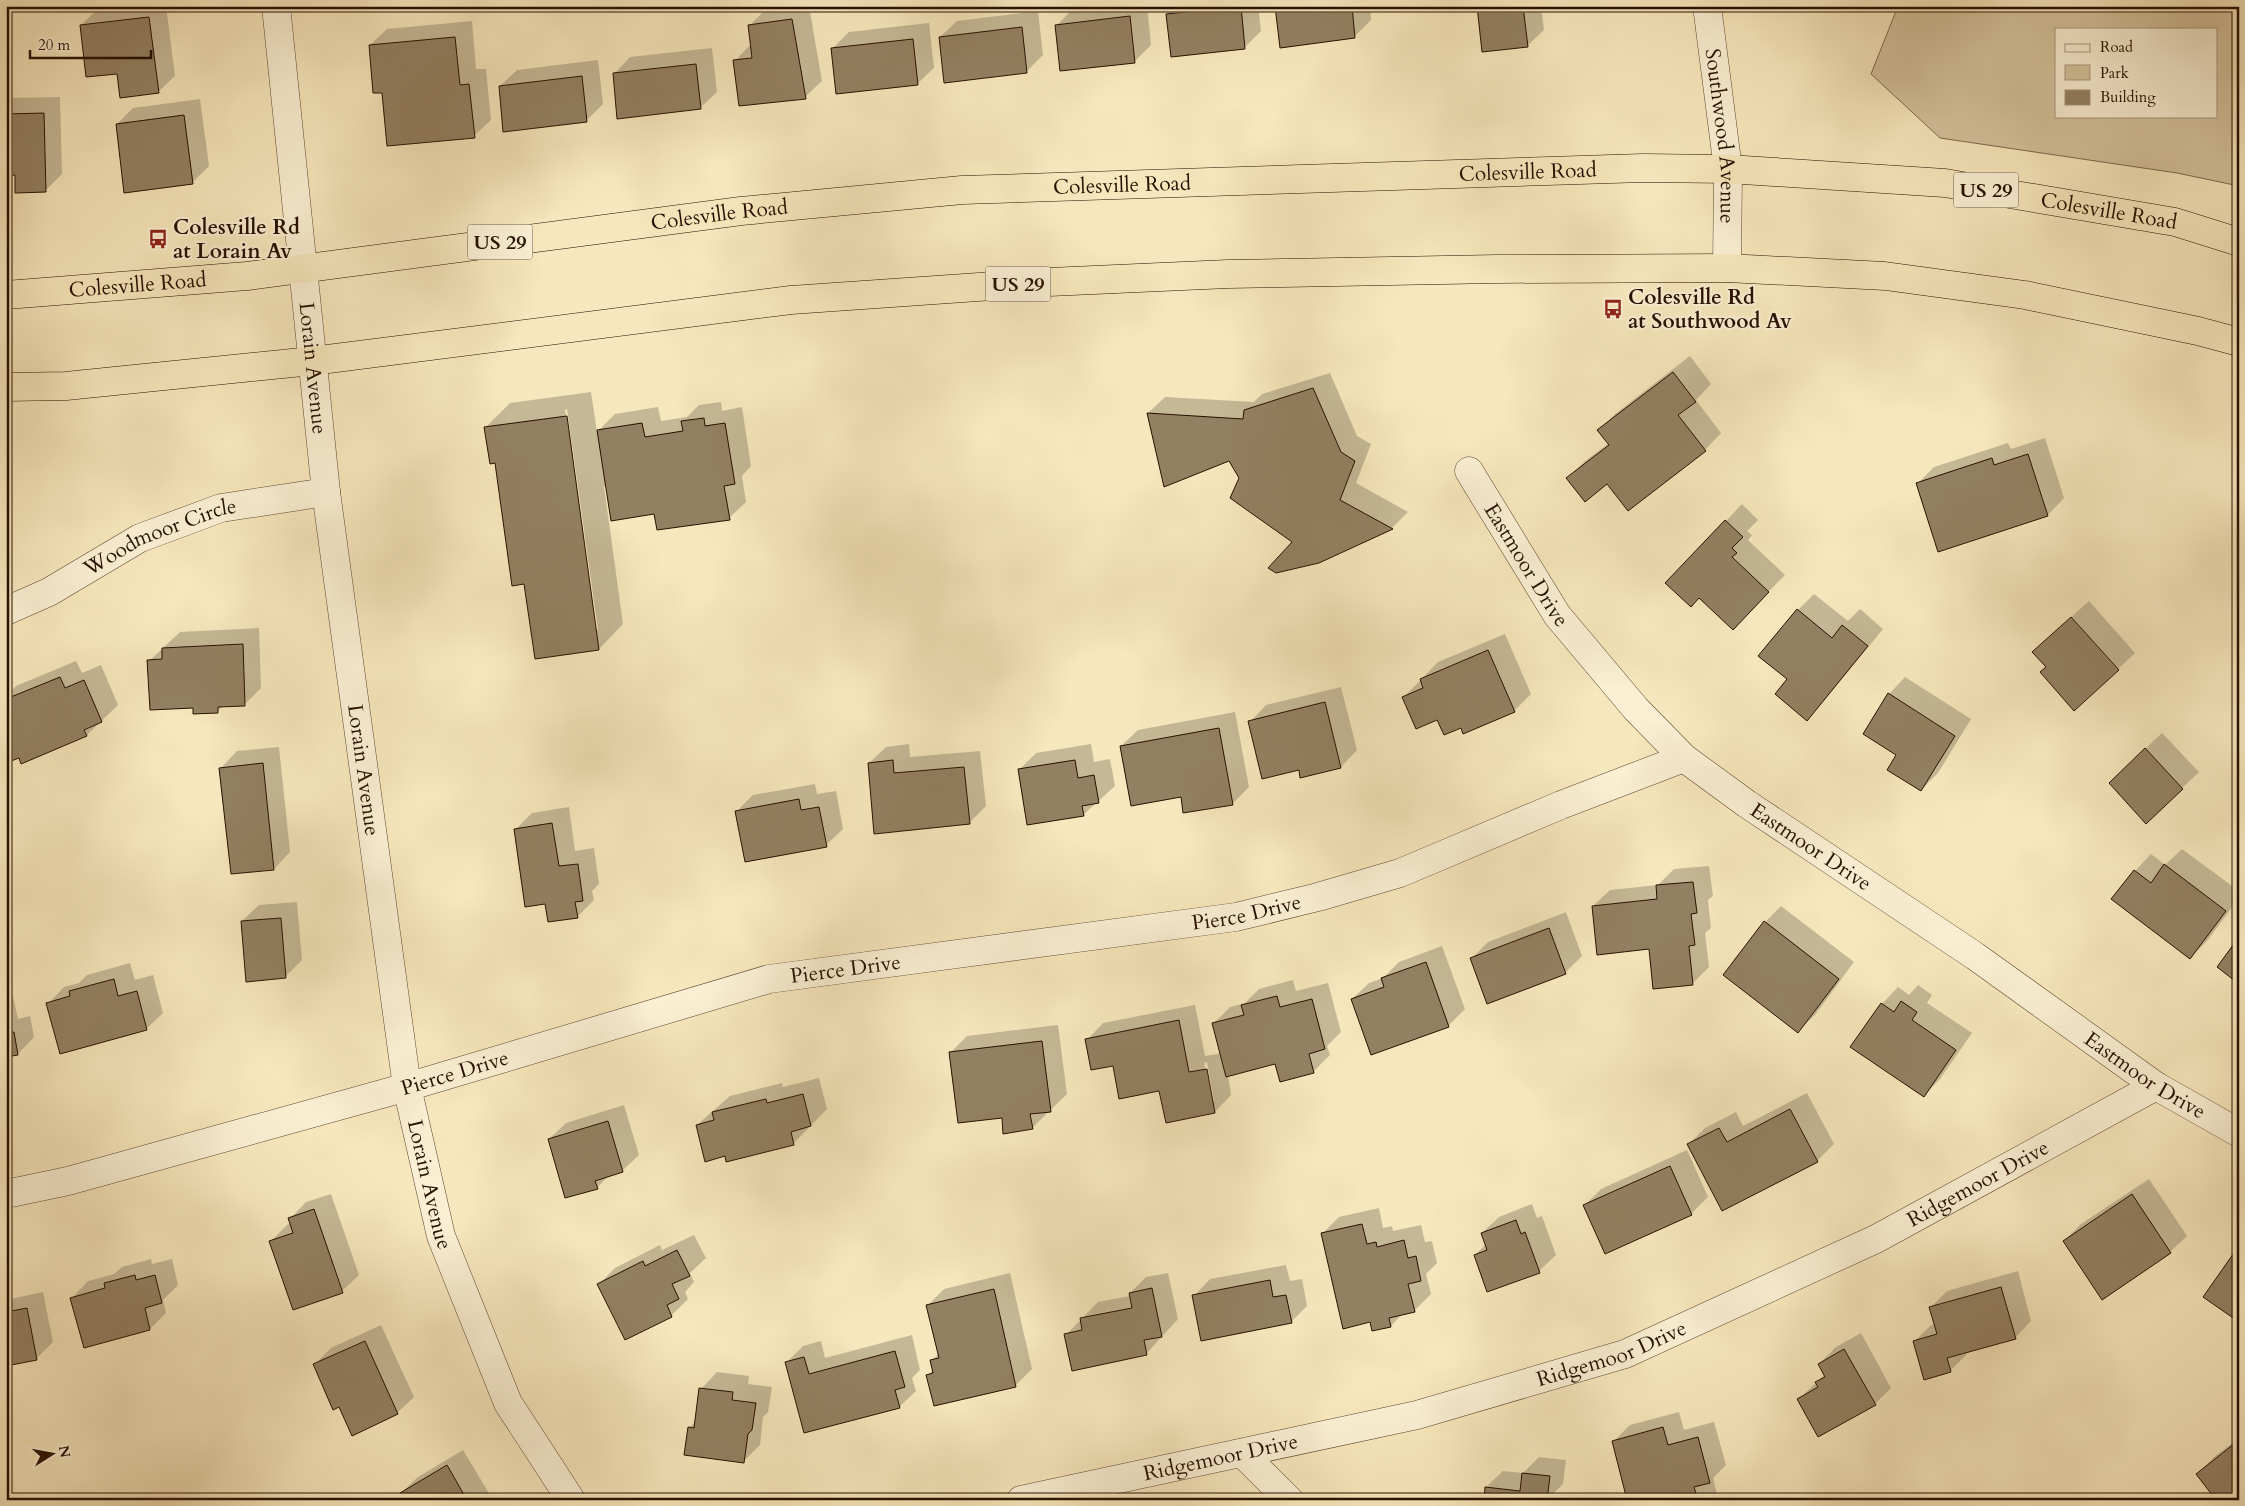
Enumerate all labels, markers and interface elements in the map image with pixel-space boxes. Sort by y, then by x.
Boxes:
scale bar [30,28,151,60]
legend [2055,28,2218,118]
text: 20 m [38,35,70,55]
text: Road [2100,37,2133,57]
street label: Southwood Avenue [1698,47,1743,224]
text: Park [2100,63,2129,83]
text: Building [2100,87,2156,107]
street label: Colesville Road [1458,155,1597,188]
street label: Colesville Road [1053,168,1191,202]
road number: US 29 [1954,172,2018,208]
street label: Colesville Road [2038,185,2179,237]
street label: Colesville Road [649,192,789,237]
place label: Colesville Rd at Lorain Av [173,213,300,266]
road number: US 29 [468,224,532,260]
bus stop icon: Colesville Rd at Lorain Av [147,228,169,250]
street label: Colesville Road [68,265,207,305]
road number: US 29 [986,266,1050,302]
place label: Colesville Rd at Southwood Av [1628,283,1792,336]
bus stop icon: Colesville Rd at Southwood Av [1602,298,1624,320]
street label: Lorain Avenue [292,301,334,435]
street label: Woodmoor Circle [77,491,238,583]
street label: Eastmoor Drive [1477,497,1575,633]
street label: Lorain Avenue [341,702,387,837]
street label: Eastmoor Drive [1745,796,1877,898]
street label: Pierce Drive [1190,887,1304,937]
street label: Pierce Drive [788,947,902,991]
street label: Eastmoor Drive [2078,1025,2211,1126]
street label: Pierce Drive [397,1043,512,1103]
street label: Lorain Avenue [400,1117,459,1254]
street label: Ridgemoor Drive [1902,1133,2054,1234]
street label: Ridgemoor Drive [1533,1313,1691,1394]
street label: Ridgemoor Drive [1140,1426,1301,1488]
north arrow [28,1428,78,1478]
text: N [54,1444,75,1459]

